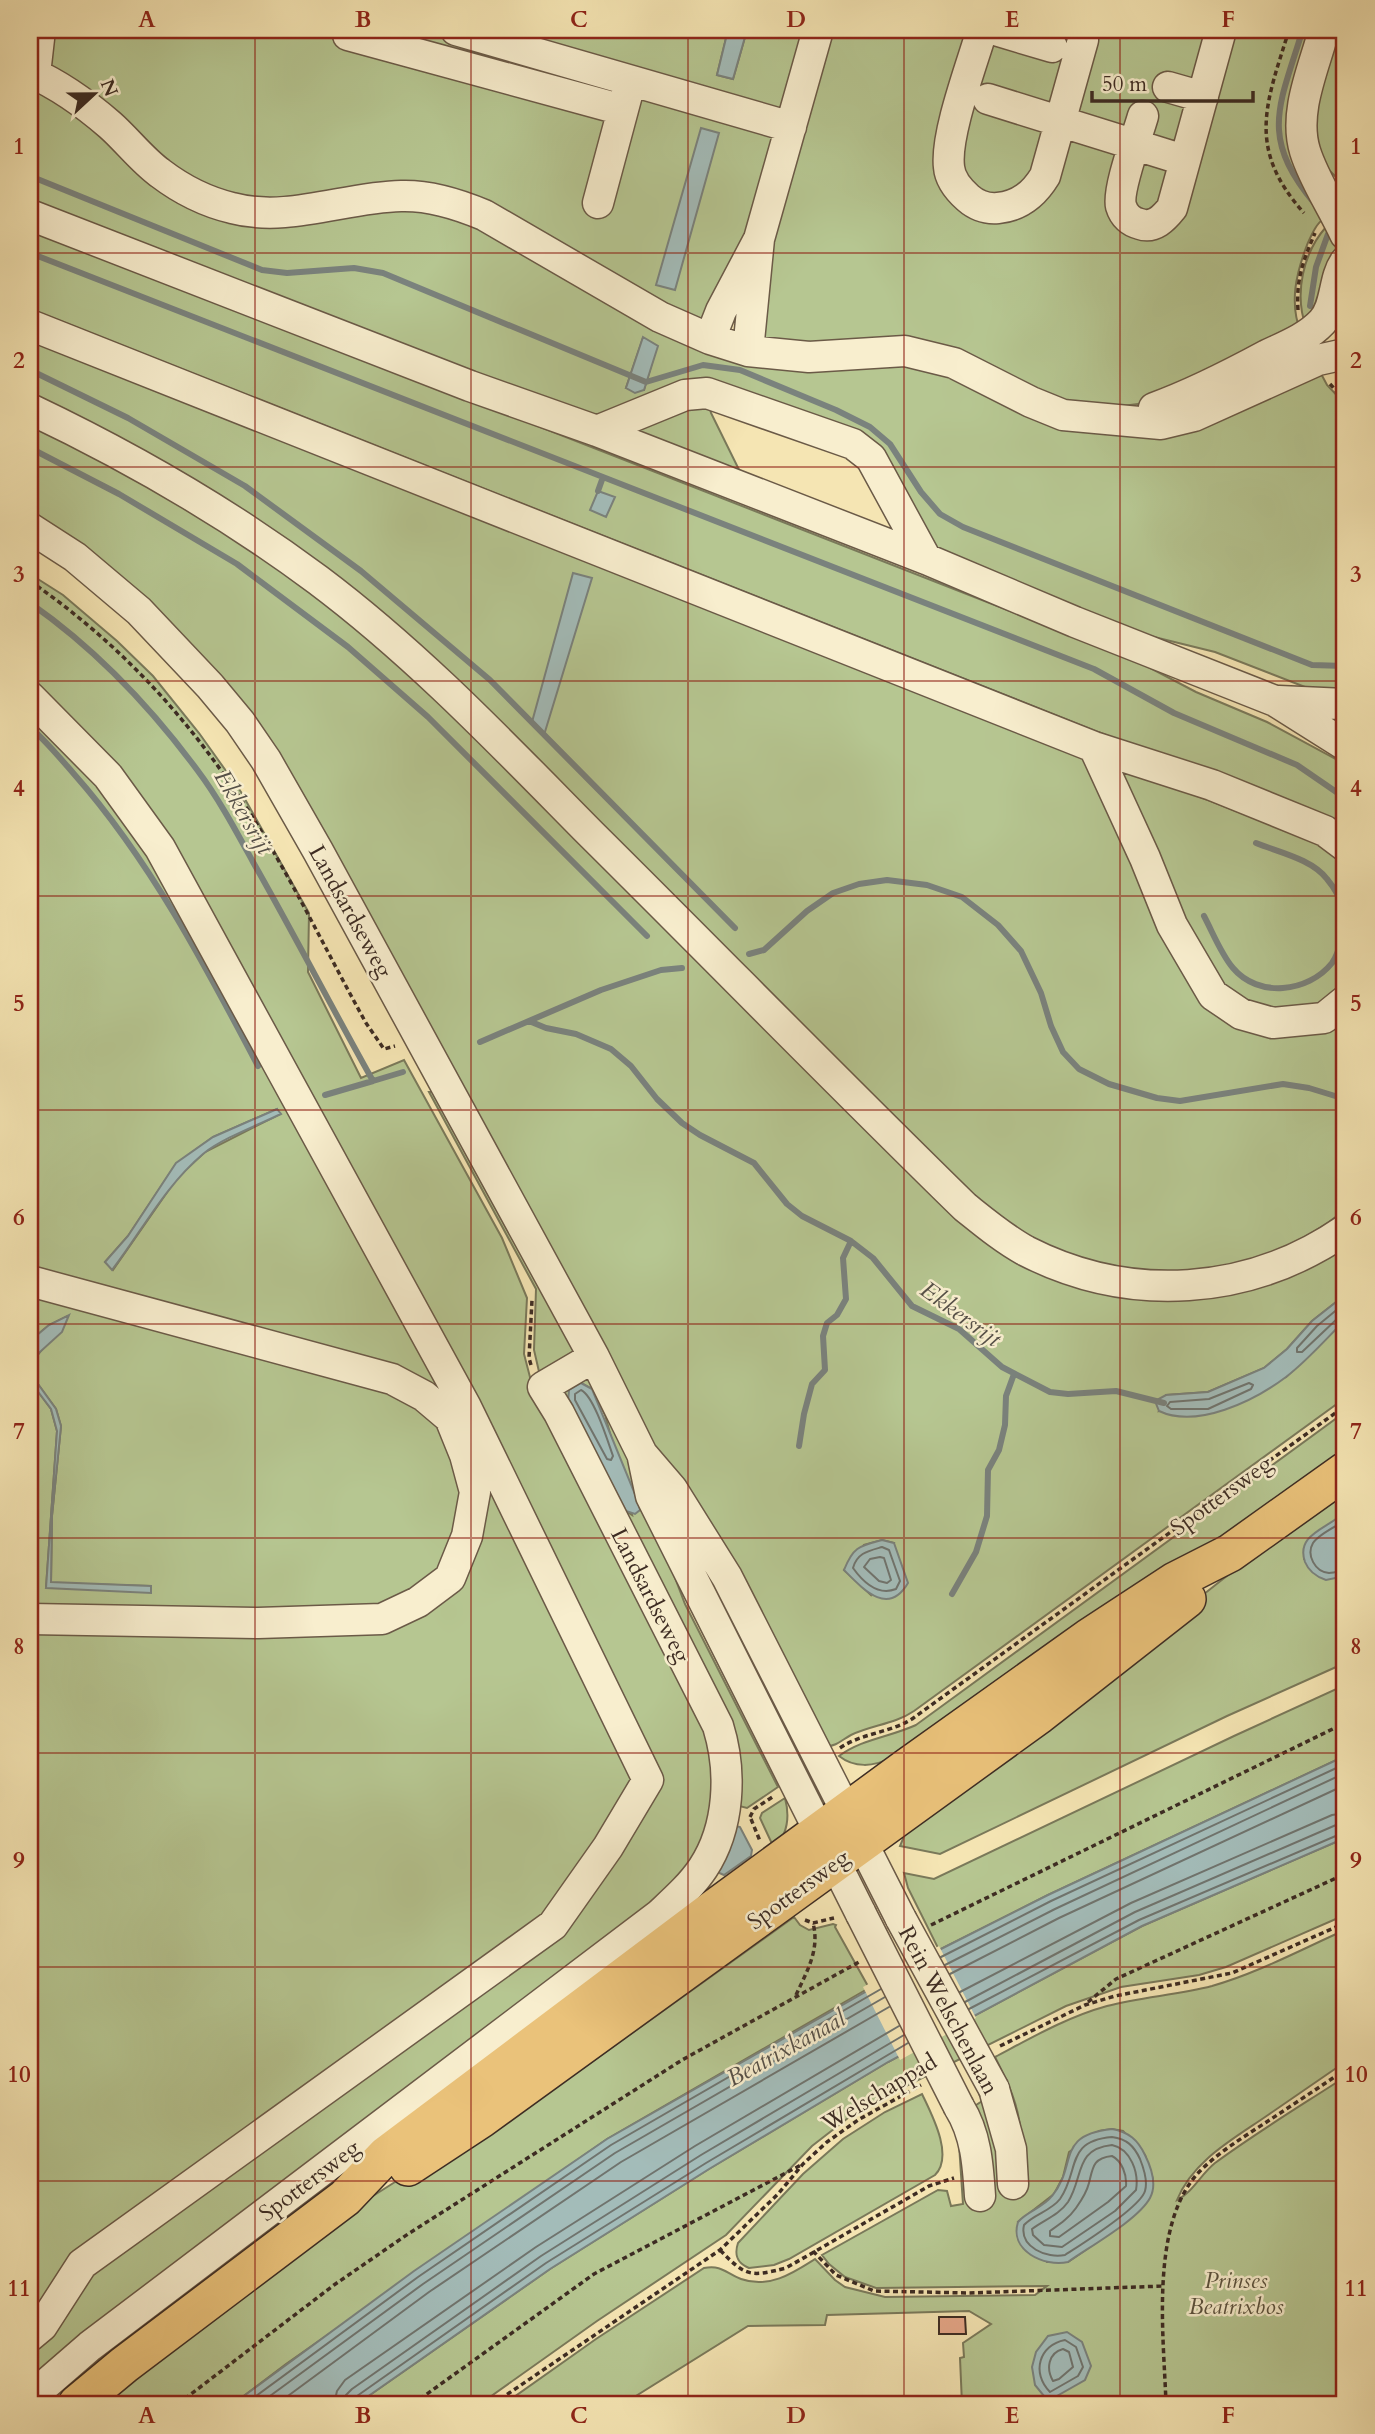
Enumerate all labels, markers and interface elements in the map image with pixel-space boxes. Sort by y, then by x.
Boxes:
text: A [138,4,156,35]
text: B [355,4,371,35]
text: C [570,4,588,35]
text: D [786,4,806,35]
text: E [1005,4,1019,35]
text: F [1221,4,1235,35]
north arrow [60,60,130,130]
scale bar [1092,60,1252,104]
text: 50 m [1102,70,1147,99]
text: N [94,75,124,101]
text: 1 [13,131,25,162]
text: 1 [1350,131,1362,162]
text: 2 [13,345,25,376]
text: 2 [1350,345,1362,376]
text: 3 [13,559,25,590]
text: 3 [1350,559,1362,590]
water label: Ekkersrijt [206,764,282,862]
text: 4 [13,773,25,804]
text: 4 [1350,773,1362,804]
street label: Landsardseweg [301,839,400,983]
text: 5 [13,988,25,1019]
text: 5 [1350,988,1362,1019]
text: 6 [13,1202,25,1233]
text: 6 [1350,1202,1362,1233]
water label: Ekkersrijt [913,1274,1009,1356]
text: 7 [13,1416,25,1447]
text: 7 [1350,1416,1362,1447]
street label: Spottersweg [1164,1448,1279,1543]
street label: Landsardseweg [603,1523,698,1668]
text: 8 [13,1631,25,1662]
text: 8 [1350,1631,1362,1662]
street label: Spottersweg [741,1842,856,1937]
text: 9 [13,1845,25,1876]
text: 9 [1350,1845,1362,1876]
street label: Rein Welschenlaan [891,1920,1006,2100]
water label: Beatrixkanaal [721,2001,853,2095]
street label: Welschappad [815,2046,943,2139]
text: 10 [7,2059,31,2090]
text: 10 [1344,2059,1368,2090]
street label: Spottersweg [252,2132,366,2229]
park label: Prinses Beatrixbos [1188,2265,1284,2322]
text: 11 [7,2273,31,2304]
text: 11 [1344,2273,1368,2304]
text: A [138,2400,156,2431]
text: B [355,2400,371,2431]
text: C [570,2400,588,2431]
text: D [786,2400,806,2431]
text: E [1005,2400,1019,2431]
text: F [1221,2400,1235,2431]

